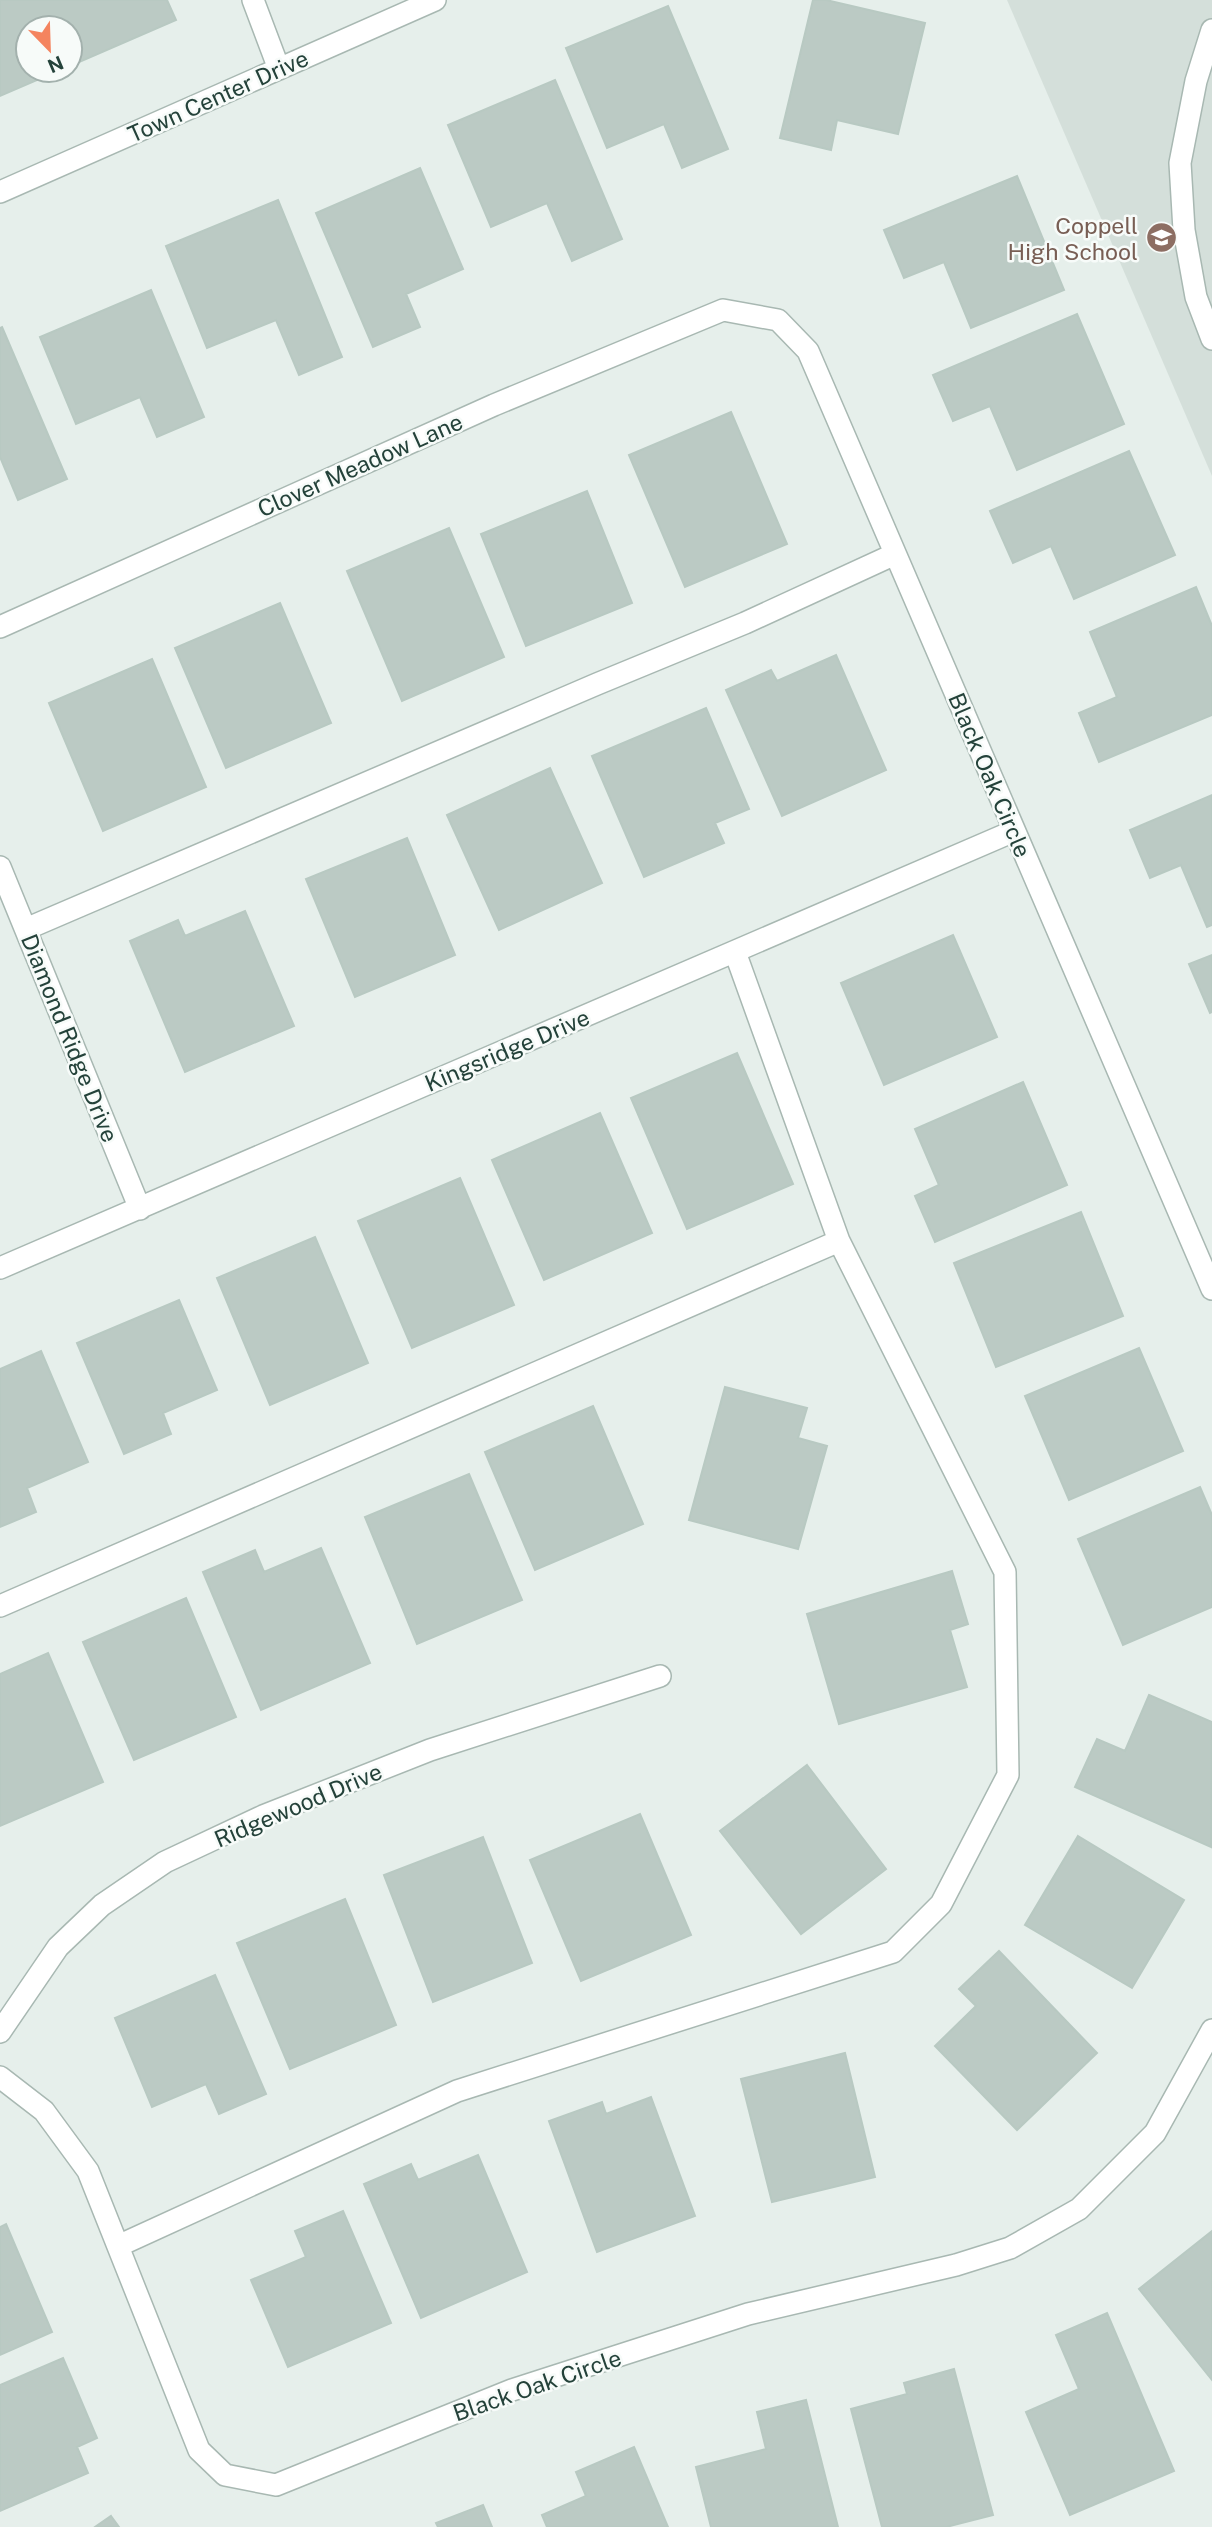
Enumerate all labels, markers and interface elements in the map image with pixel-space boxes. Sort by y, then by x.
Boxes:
north arrow [14,14,84,84]
street label: Town Center Drive [124,44,312,148]
text: N [45,52,67,78]
place label: Coppell High School [1008,212,1138,265]
school or university icon: Coppell High School [1144,221,1178,255]
street label: Clover Meadow Lane [253,408,467,522]
street label: Black Oak Circle [943,689,1037,861]
street label: Diamond Ridge Drive [16,930,124,1146]
street label: Kingsridge Drive [421,1003,593,1097]
street label: Ridgewood Drive [210,1757,386,1853]
street label: Black Oak Circle [449,2344,625,2426]

